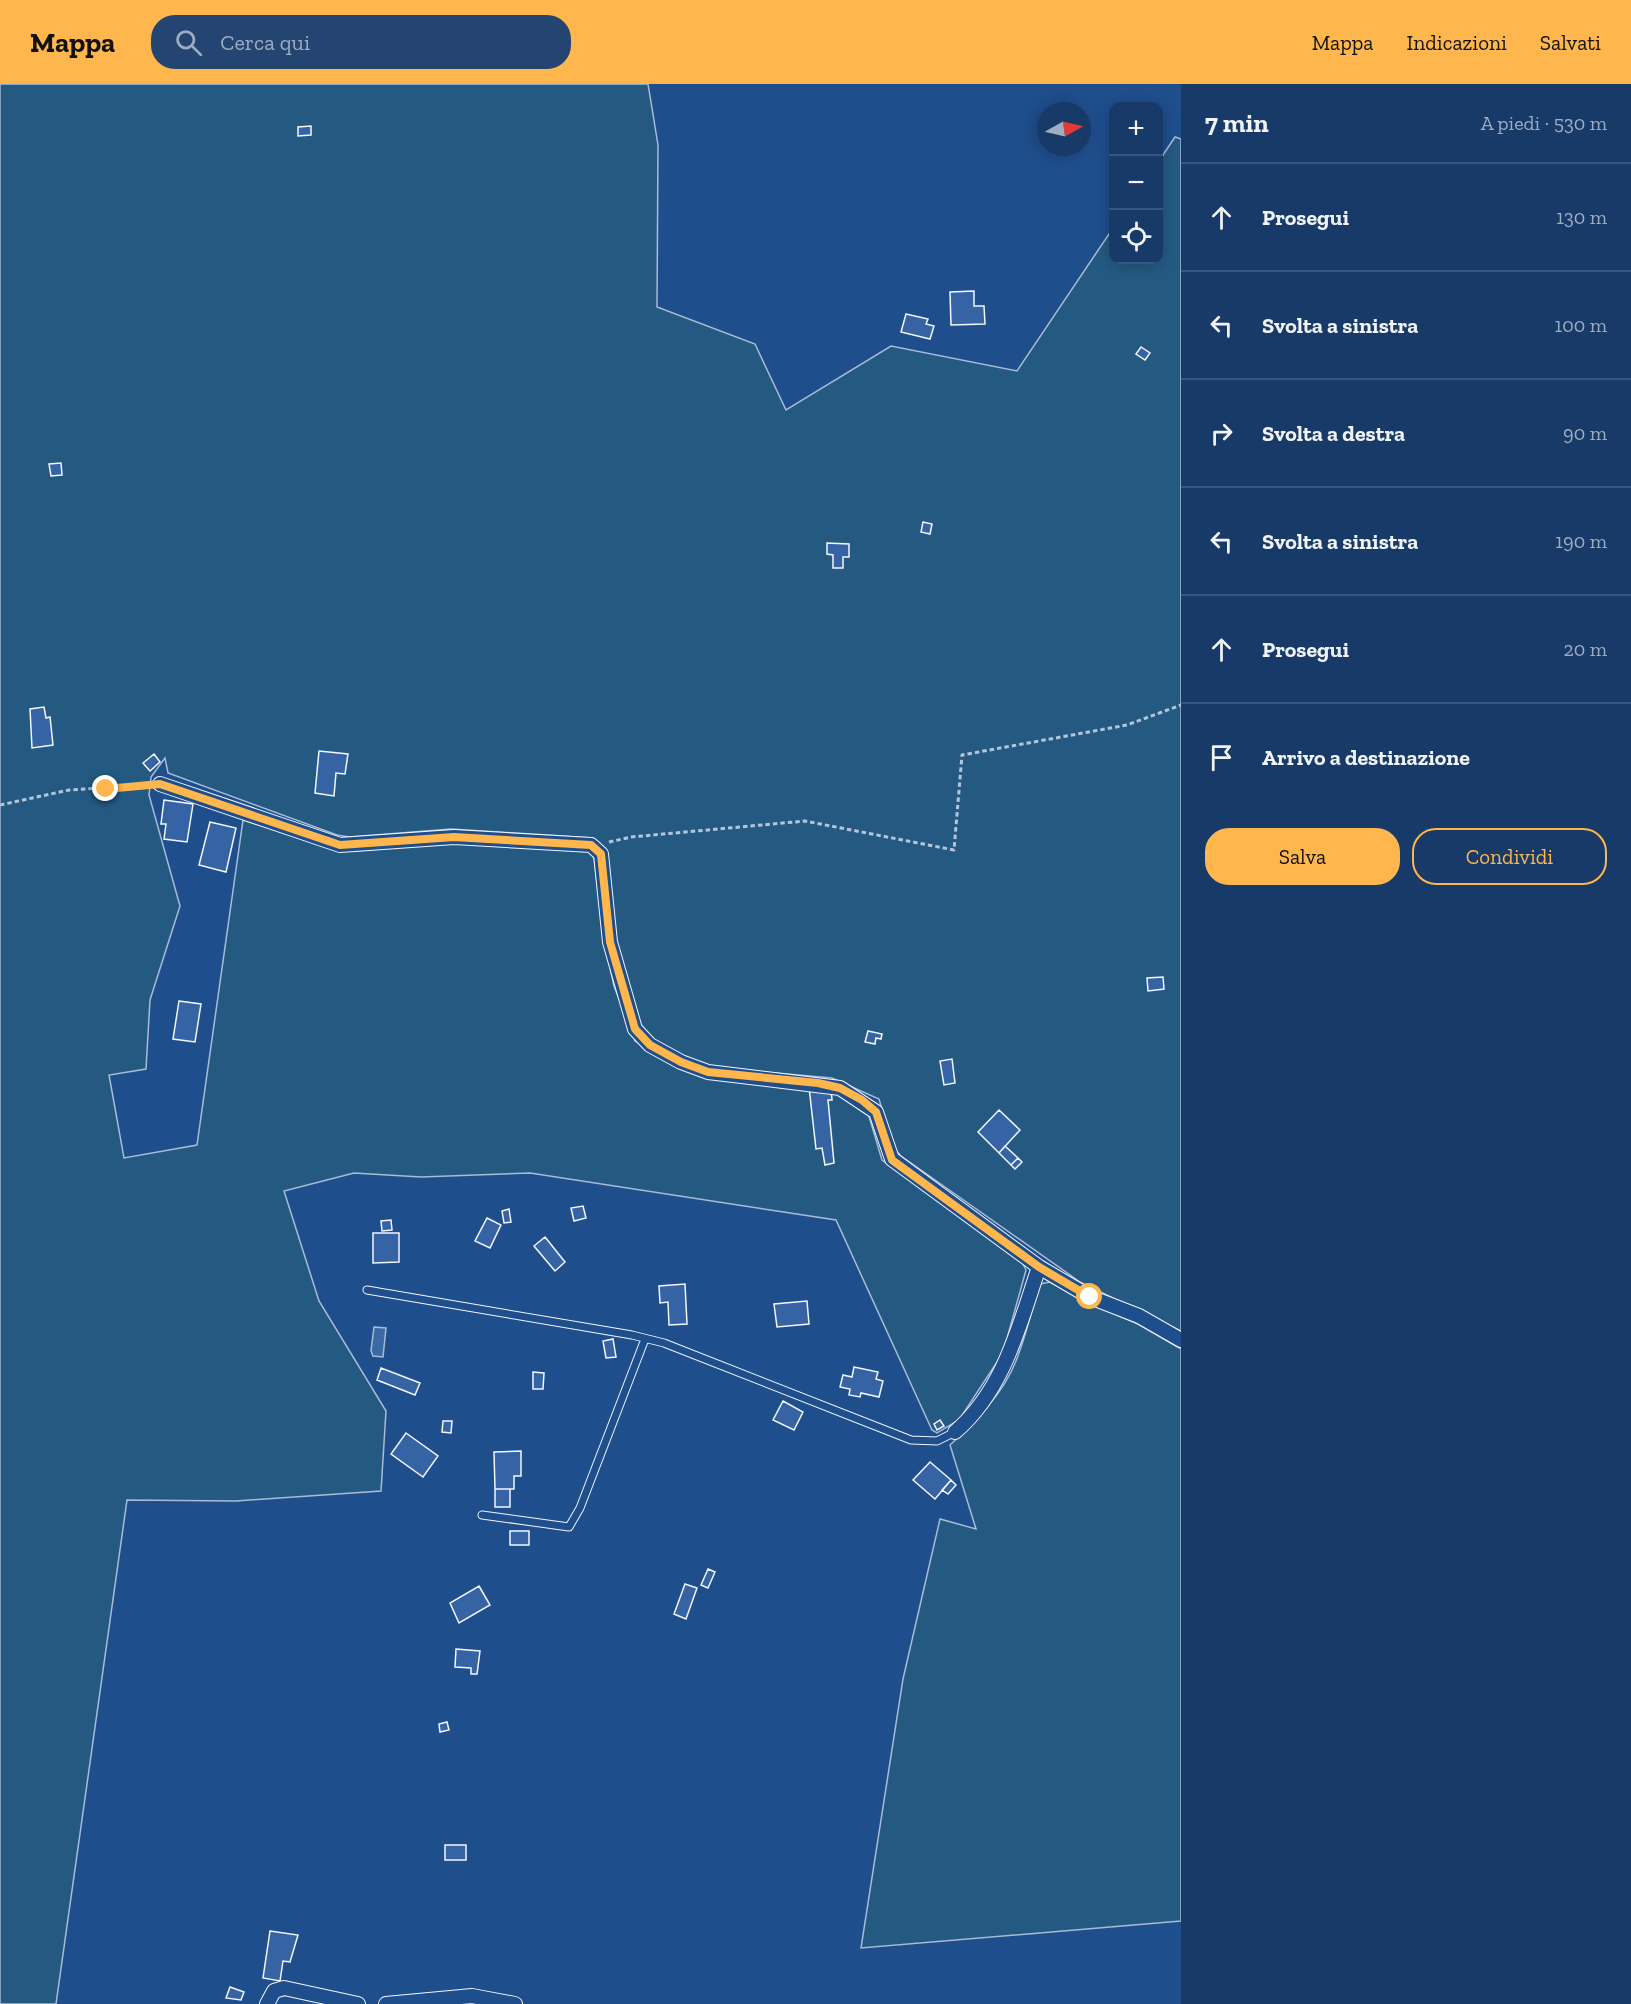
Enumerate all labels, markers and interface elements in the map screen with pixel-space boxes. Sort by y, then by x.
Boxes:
search box [151,15,571,69]
text: Mappa [30,26,115,59]
icon: search [172,26,205,59]
text: Cerca qui [220,29,310,56]
text: Mappa [1312,30,1373,55]
text: Indicazioni [1406,30,1507,55]
text: Salvati [1540,30,1601,55]
north arrow [1037,102,1091,156]
map controls [1109,102,1163,264]
button: + [1109,102,1163,156]
text: 7 min [1205,107,1269,139]
text: A piedi · 530 m [1481,111,1607,135]
button: − [1109,156,1163,210]
icon: ahead [1205,201,1238,234]
text: Prosegui [1262,204,1349,231]
text: 130 m [1556,205,1607,229]
button: locate [1109,210,1163,264]
icon: left [1205,309,1238,342]
text: Svolta a sinistra [1262,312,1418,339]
text: 100 m [1554,313,1607,337]
icon: right [1205,417,1238,450]
text: Svolta a destra [1262,420,1405,447]
text: 90 m [1563,421,1607,445]
icon: left [1205,525,1238,558]
text: Svolta a sinistra [1262,528,1418,555]
text: 190 m [1555,529,1607,553]
icon: ahead [1205,633,1238,666]
text: Prosegui [1262,636,1349,663]
text: 20 m [1563,637,1607,661]
icon: arrive [1205,741,1238,774]
text: Arrivo a destinazione [1262,744,1470,771]
route end [92,775,118,801]
button: Salva [1205,828,1400,885]
button: Condividi [1412,828,1607,885]
route start [1076,1283,1102,1309]

